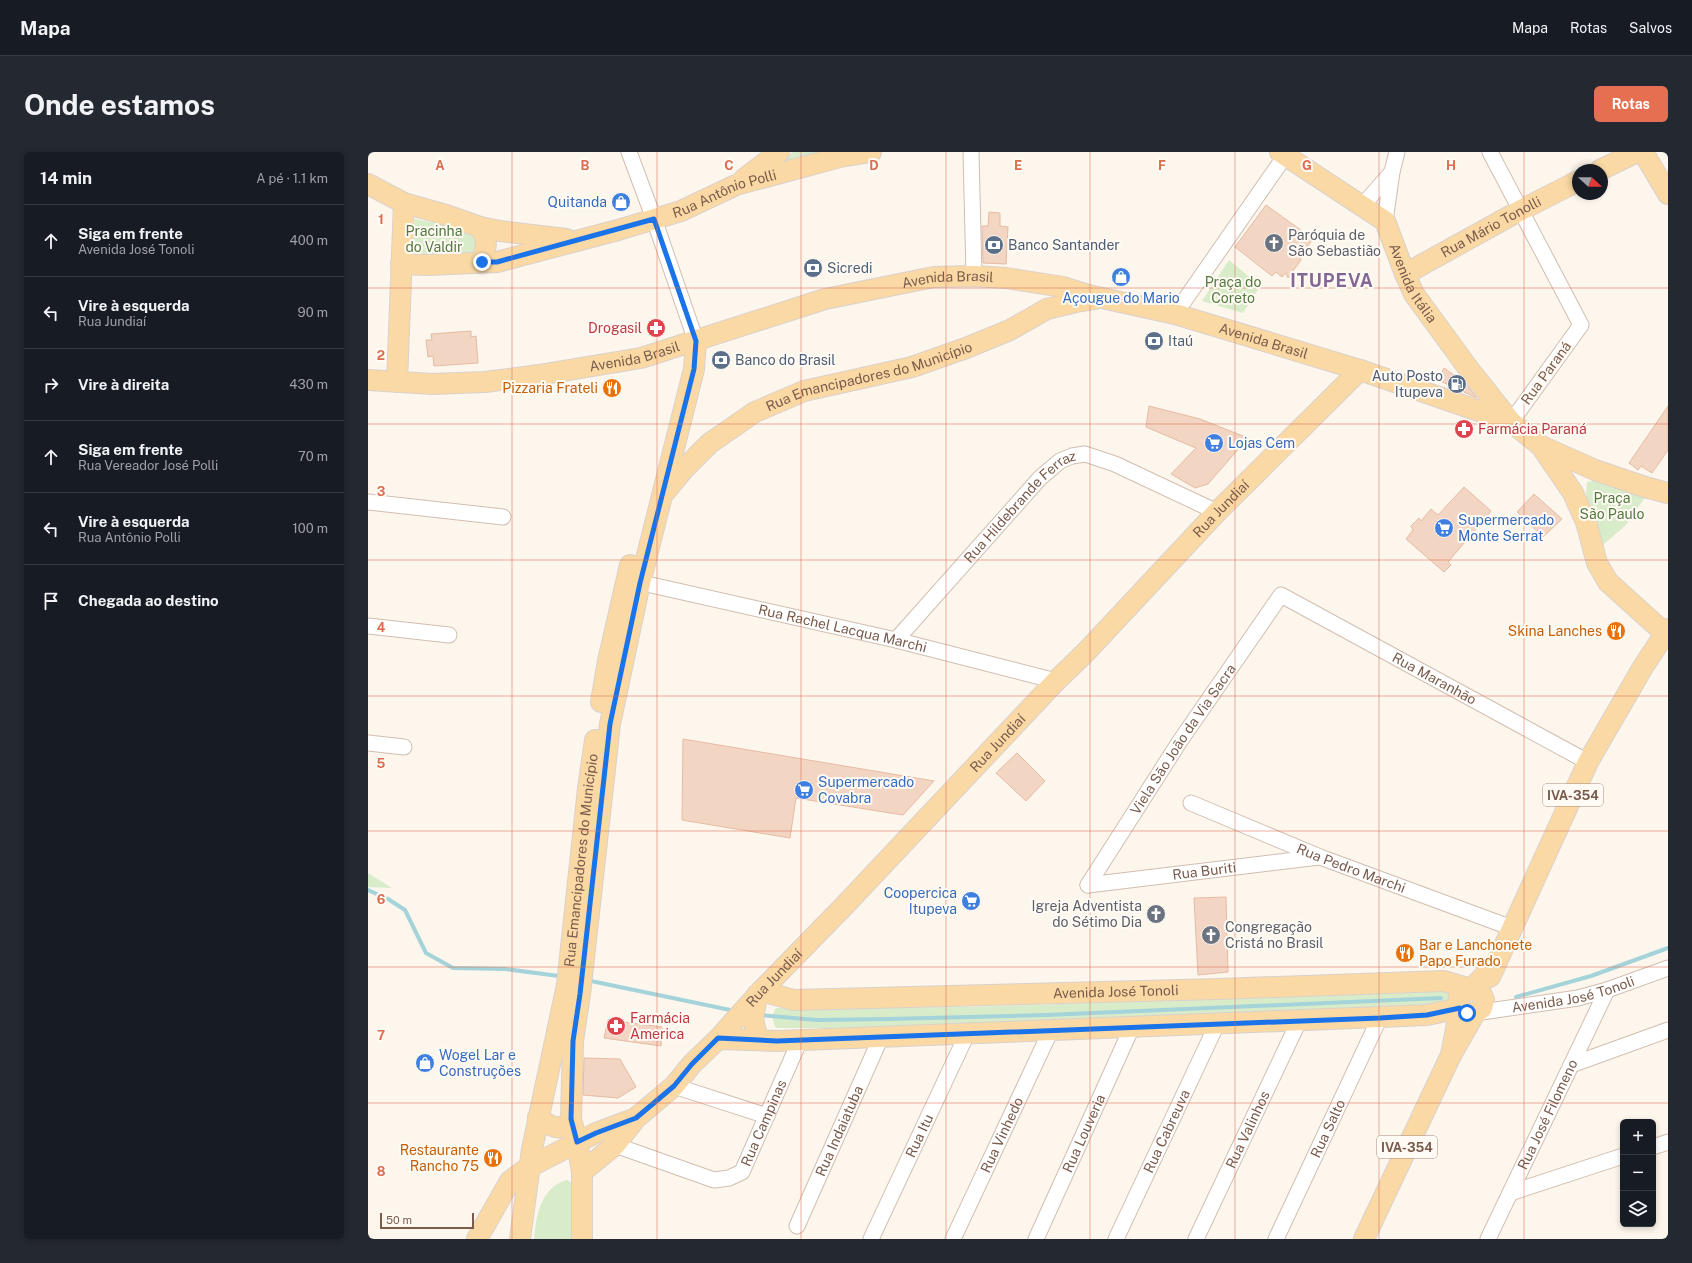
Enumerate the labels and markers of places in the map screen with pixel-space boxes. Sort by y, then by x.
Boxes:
shop icon: Quitanda [610,191,632,213]
place label: Quitanda [548,194,607,210]
place label: Paróquia de São Sebastião [1288,227,1381,259]
church icon: Paróquia de São Sebastião [1263,232,1285,254]
bank icon: Banco Santander [983,234,1005,256]
place label: Banco Santander [1008,237,1120,253]
bank icon: Sicredi [802,257,824,279]
place label: Sicredi [827,260,873,276]
shop icon: Açougue do Mario [1110,266,1132,288]
place label: Açougue do Mario [1062,290,1180,306]
pharmacy icon: Drogasil [645,317,667,339]
place label: Drogasil [588,320,642,336]
bank icon: Itaú [1143,330,1165,352]
place label: Itaú [1168,333,1193,349]
bank icon: Banco do Brasil [710,349,732,371]
place label: Banco do Brasil [735,352,836,368]
place label: Auto Posto Itupeva [1372,368,1443,400]
fuel station icon: Auto Posto Itupeva [1446,373,1468,395]
restaurant icon: Pizzaria Frateli [601,377,623,399]
place label: Pizzaria Frateli [502,380,598,396]
pharmacy icon: Farmácia Paraná [1453,418,1475,440]
place label: Farmácia Paraná [1478,421,1587,437]
supermarket icon: Lojas Cem [1203,432,1225,454]
place label: Lojas Cem [1228,435,1295,451]
place label: Supermercado Monte Serrat [1458,512,1554,544]
supermarket icon: Supermercado Monte Serrat [1433,517,1455,539]
restaurant icon: Skina Lanches [1605,620,1627,642]
place label: Skina Lanches [1508,623,1602,639]
place label: Supermercado Covabra [818,774,914,806]
supermarket icon: Supermercado Covabra [793,779,815,801]
place label: Coopercica Itupeva [884,885,957,917]
supermarket icon: Coopercica Itupeva [960,890,982,912]
place label: Igreja Adventista do Sétimo Dia [1032,898,1142,930]
church icon: Igreja Adventista do Sétimo Dia [1145,903,1167,925]
place label: Congregação Cristá no Brasil [1225,919,1324,951]
church icon: Congregação Cristá no Brasil [1200,924,1222,946]
place label: Bar e Lanchonete Papo Furado [1419,937,1532,969]
restaurant icon: Bar e Lanchonete Papo Furado [1394,942,1416,964]
place label: Farmácia America [630,1010,690,1042]
pharmacy icon: Farmácia America [605,1015,627,1037]
place label: Wogel Lar e Construções [439,1047,521,1079]
shop icon: Wogel Lar e Construções [414,1052,436,1074]
place label: Restaurante Rancho 75 [400,1142,479,1174]
restaurant icon: Restaurante Rancho 75 [482,1147,504,1169]

